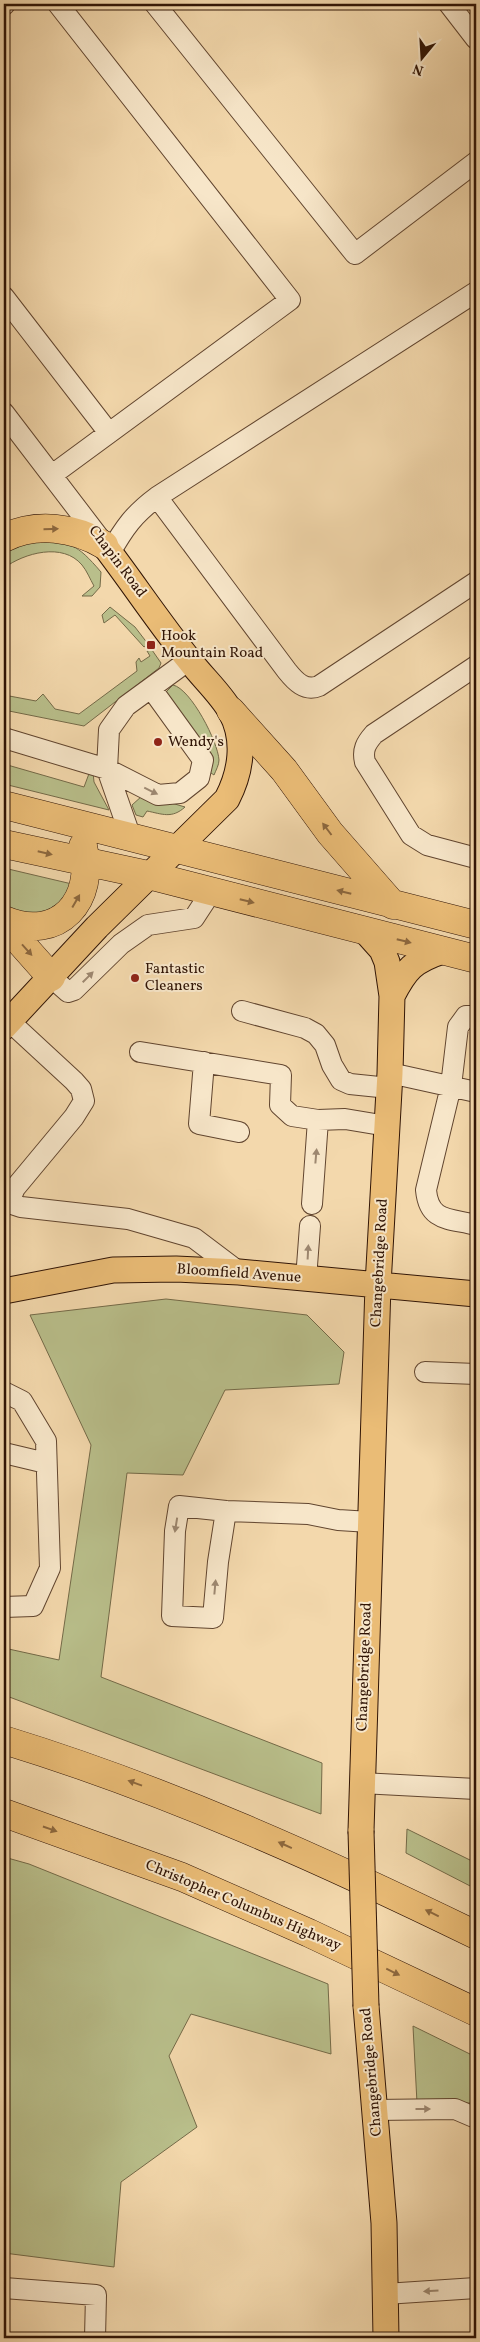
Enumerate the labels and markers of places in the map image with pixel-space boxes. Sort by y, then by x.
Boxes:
place label: Hook Mountain Road [161,626,263,664]
marker: Hook Mountain Road [145,639,157,651]
place label: Wendy's [168,732,224,753]
marker: Wendy's [152,736,164,748]
place label: Fantastic Cleaners [145,959,205,997]
marker: Fantastic Cleaners [129,972,141,984]

